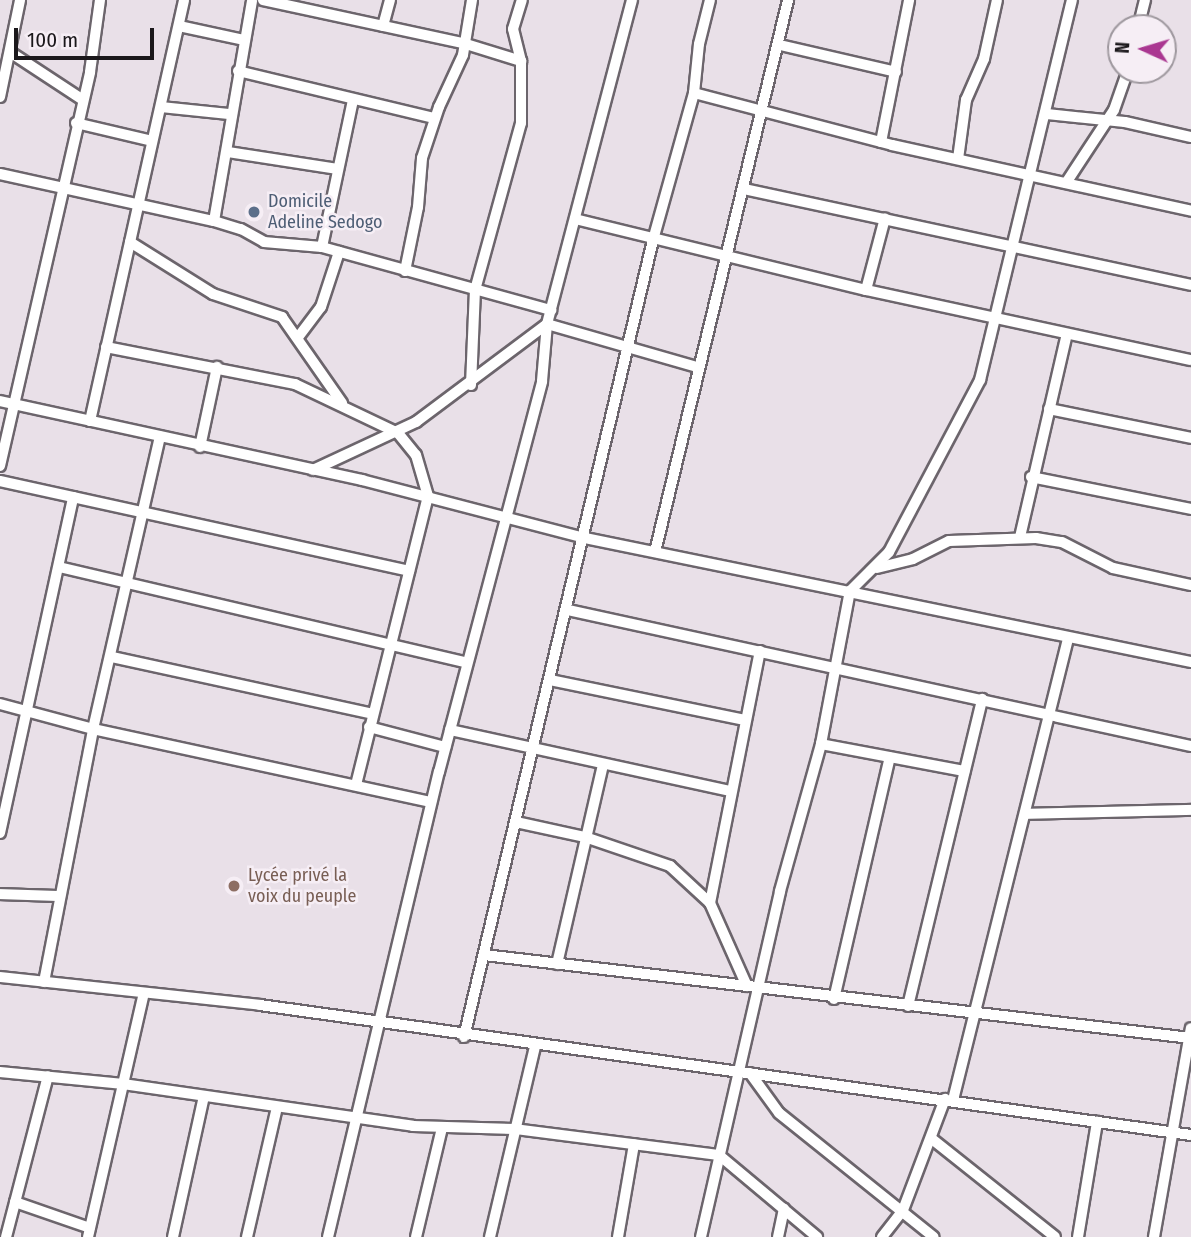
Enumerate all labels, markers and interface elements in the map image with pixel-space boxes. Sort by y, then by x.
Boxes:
scale bar [18,14,158,58]
north arrow [1107,14,1177,84]
text: 100 m [27,27,78,53]
text: N [1111,41,1134,54]
place label: Domicile Adeline Sedogo [268,191,382,234]
marker: Domicile Adeline Sedogo [246,204,262,220]
place label: Lycée privé la voix du peuple [248,865,356,908]
marker: Lycée privé la voix du peuple [226,878,242,894]

